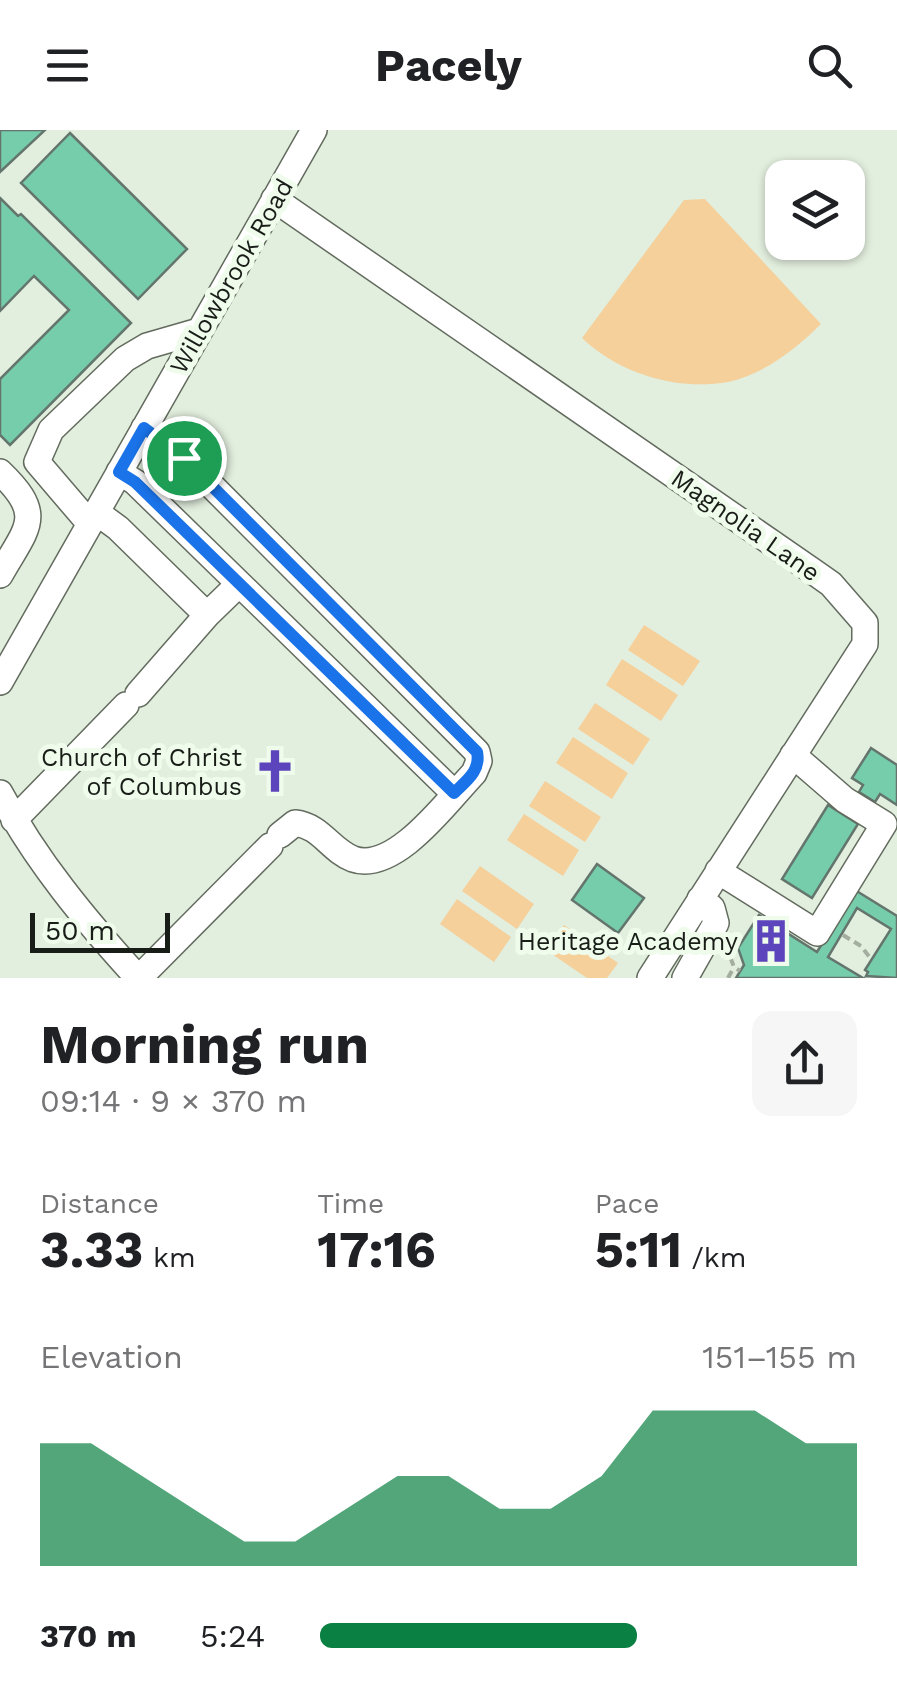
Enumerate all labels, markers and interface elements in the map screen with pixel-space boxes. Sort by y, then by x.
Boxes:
icon: menu [40,38,95,93]
icon: search [802,38,857,93]
text: Pacely [375,39,522,92]
map controls [765,160,865,260]
button: layers [765,160,865,260]
street label: Willowbrook Road [164,174,299,379]
pin [142,416,227,501]
icon: arrive [157,431,212,486]
street label: Magnolia Lane [666,463,826,587]
place label: Church of Christ of Columbus [41,743,243,801]
church icon: Church of Christ of Columbus [251,747,299,795]
scale bar [30,908,170,953]
text: 50 m [45,914,115,947]
building icon: Heritage Academy [747,917,795,965]
place label: Heritage Academy [518,927,738,956]
button: share [752,1011,857,1116]
text: Morning run [40,1012,369,1076]
text: 09:14 · 9 × 370 m [40,1082,307,1120]
text: Distance [40,1187,159,1220]
text: Time [317,1187,384,1220]
text: Pace [595,1187,659,1220]
text: 3.33 [40,1220,143,1279]
text: 17:16 [317,1220,436,1279]
text: 5:11 [595,1220,682,1279]
text: km [143,1241,196,1274]
text: /km [682,1241,746,1274]
text: Elevation [40,1338,183,1376]
text: 151–155 m [702,1338,857,1376]
text: 370 m [40,1617,137,1655]
text: 5:24 [200,1617,265,1655]

